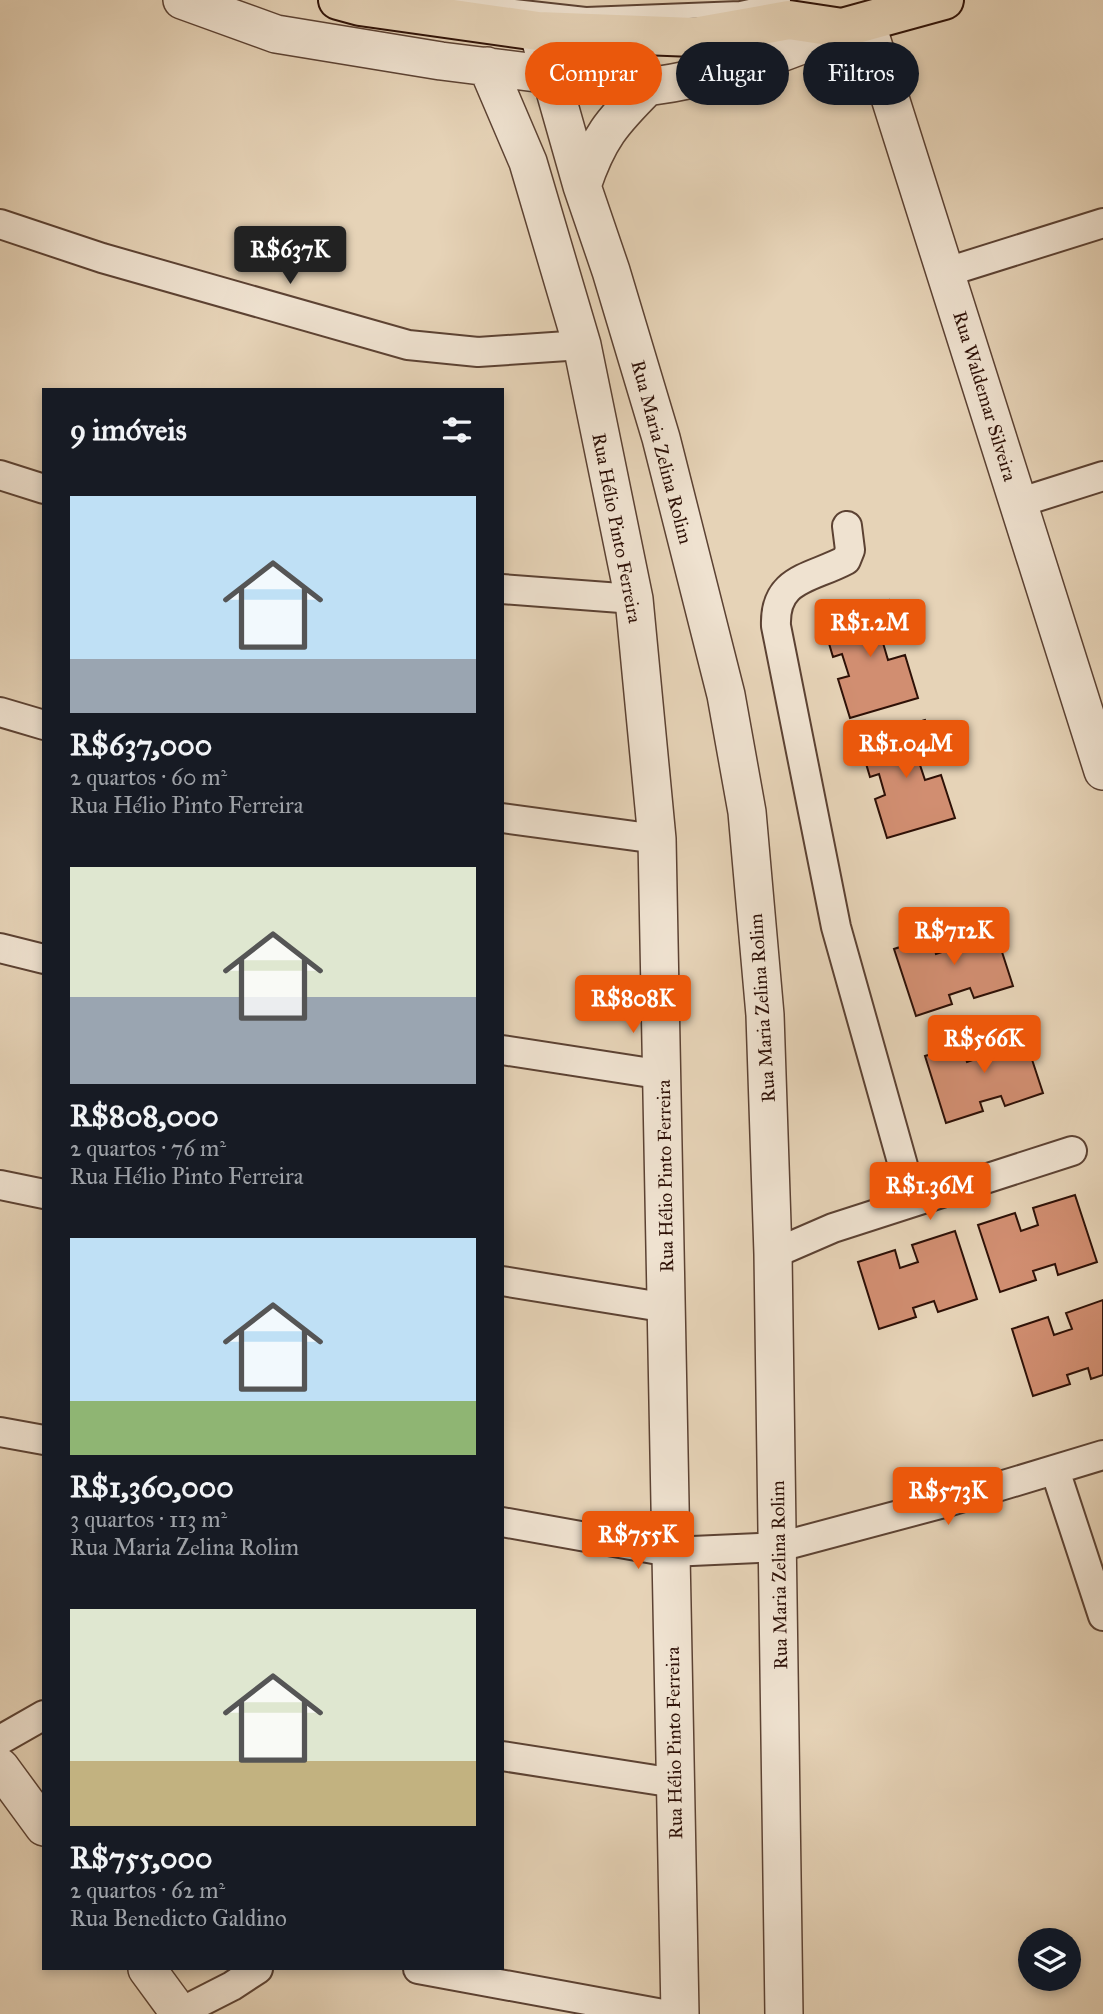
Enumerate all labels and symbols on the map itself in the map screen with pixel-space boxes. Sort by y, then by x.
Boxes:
pin: R$637K [233,226,347,286]
street label: Rua Waldemar Silveira [948,308,1022,485]
street label: Rua Maria Zelina Rolim [626,358,698,546]
street label: Rua Hélio Pinto Ferreira [587,431,647,626]
pin: R$1.2M [813,600,927,659]
pin: R$1.04M [841,720,971,780]
pin: R$712K [897,908,1011,967]
street label: Rua Maria Zelina Rolim [744,913,780,1103]
pin: R$808K [576,976,690,1035]
pin: R$566K [927,1016,1041,1075]
street label: Rua Hélio Pinto Ferreira [652,1078,678,1273]
pin: R$1.36M [865,1162,995,1222]
pin: R$573K [891,1468,1005,1527]
street label: Rua Maria Zelina Rolim [766,1480,792,1670]
pin: R$755K [581,1512,695,1571]
street label: Rua Hélio Pinto Ferreira [661,1645,687,1840]

